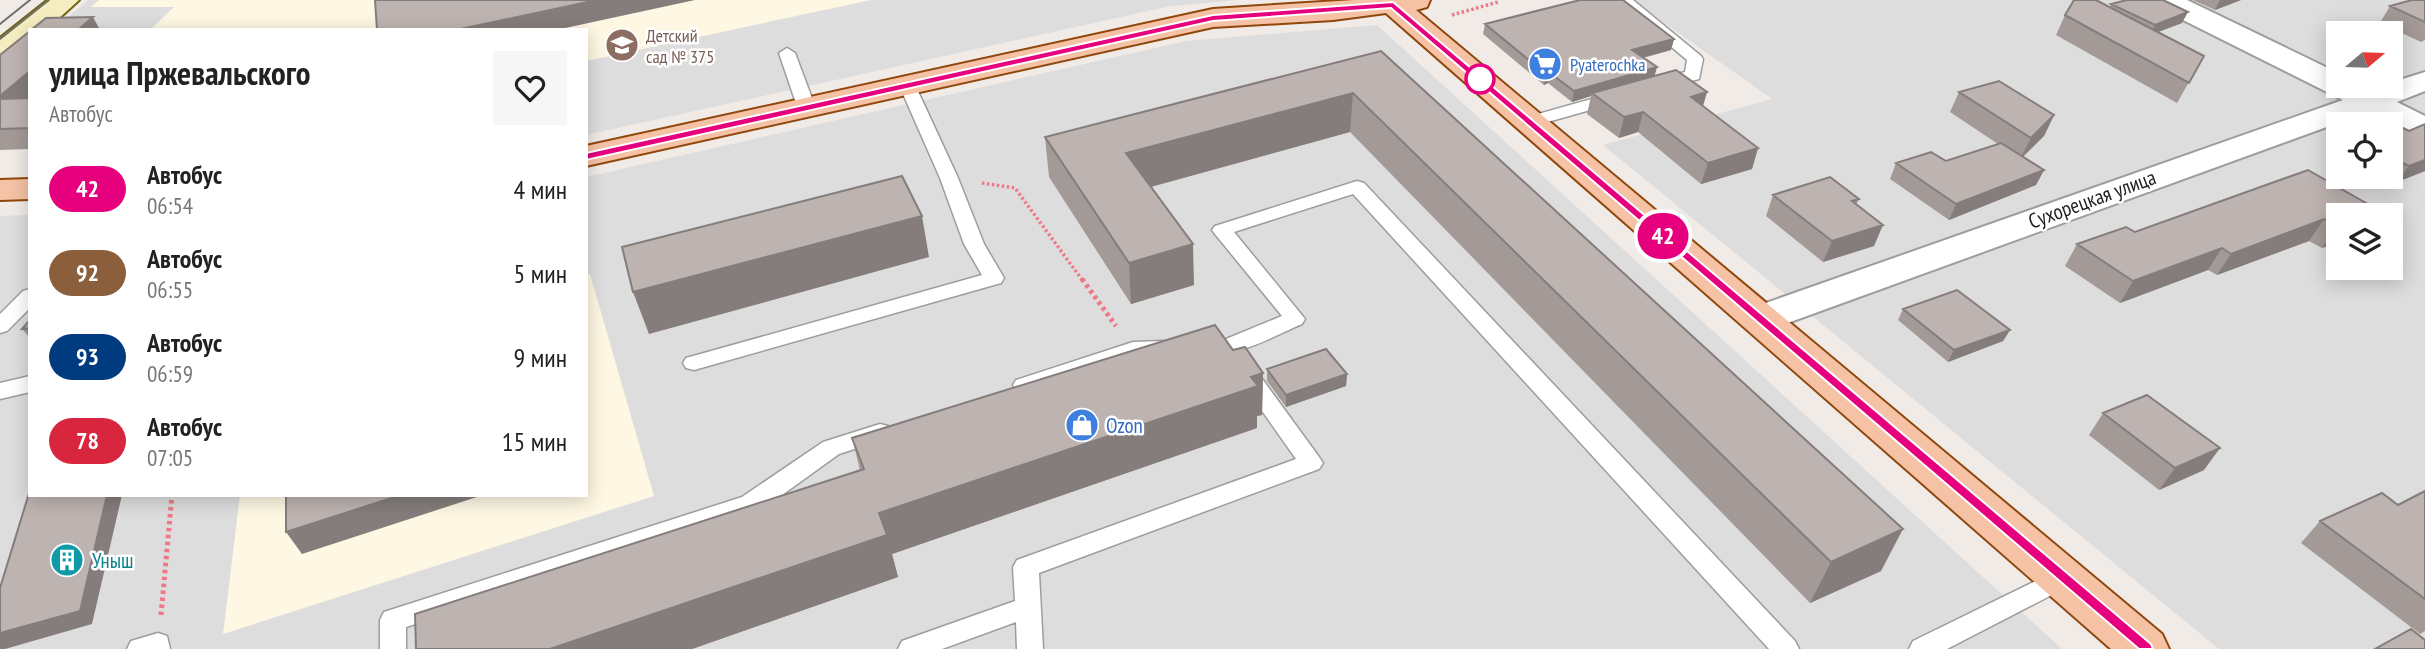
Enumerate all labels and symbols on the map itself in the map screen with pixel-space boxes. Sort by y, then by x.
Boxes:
north arrow [2326,21,2403,98]
place label: Детский сад № 375 [646,24,714,68]
school or university icon: Детский сад № 375 [603,26,641,64]
supermarket icon: Pyaterochka [1526,45,1564,83]
place label: Pyaterochka [1570,53,1646,76]
unlabelled marker [1465,64,1495,94]
street label: Сухорецкая улица [2024,163,2160,235]
line badge: 42 [1632,213,1694,259]
shop icon: Ozon [1063,406,1101,444]
place label: Ozon [1106,412,1143,439]
building icon: Уныш [48,541,86,579]
place label: Уныш [92,547,133,574]

